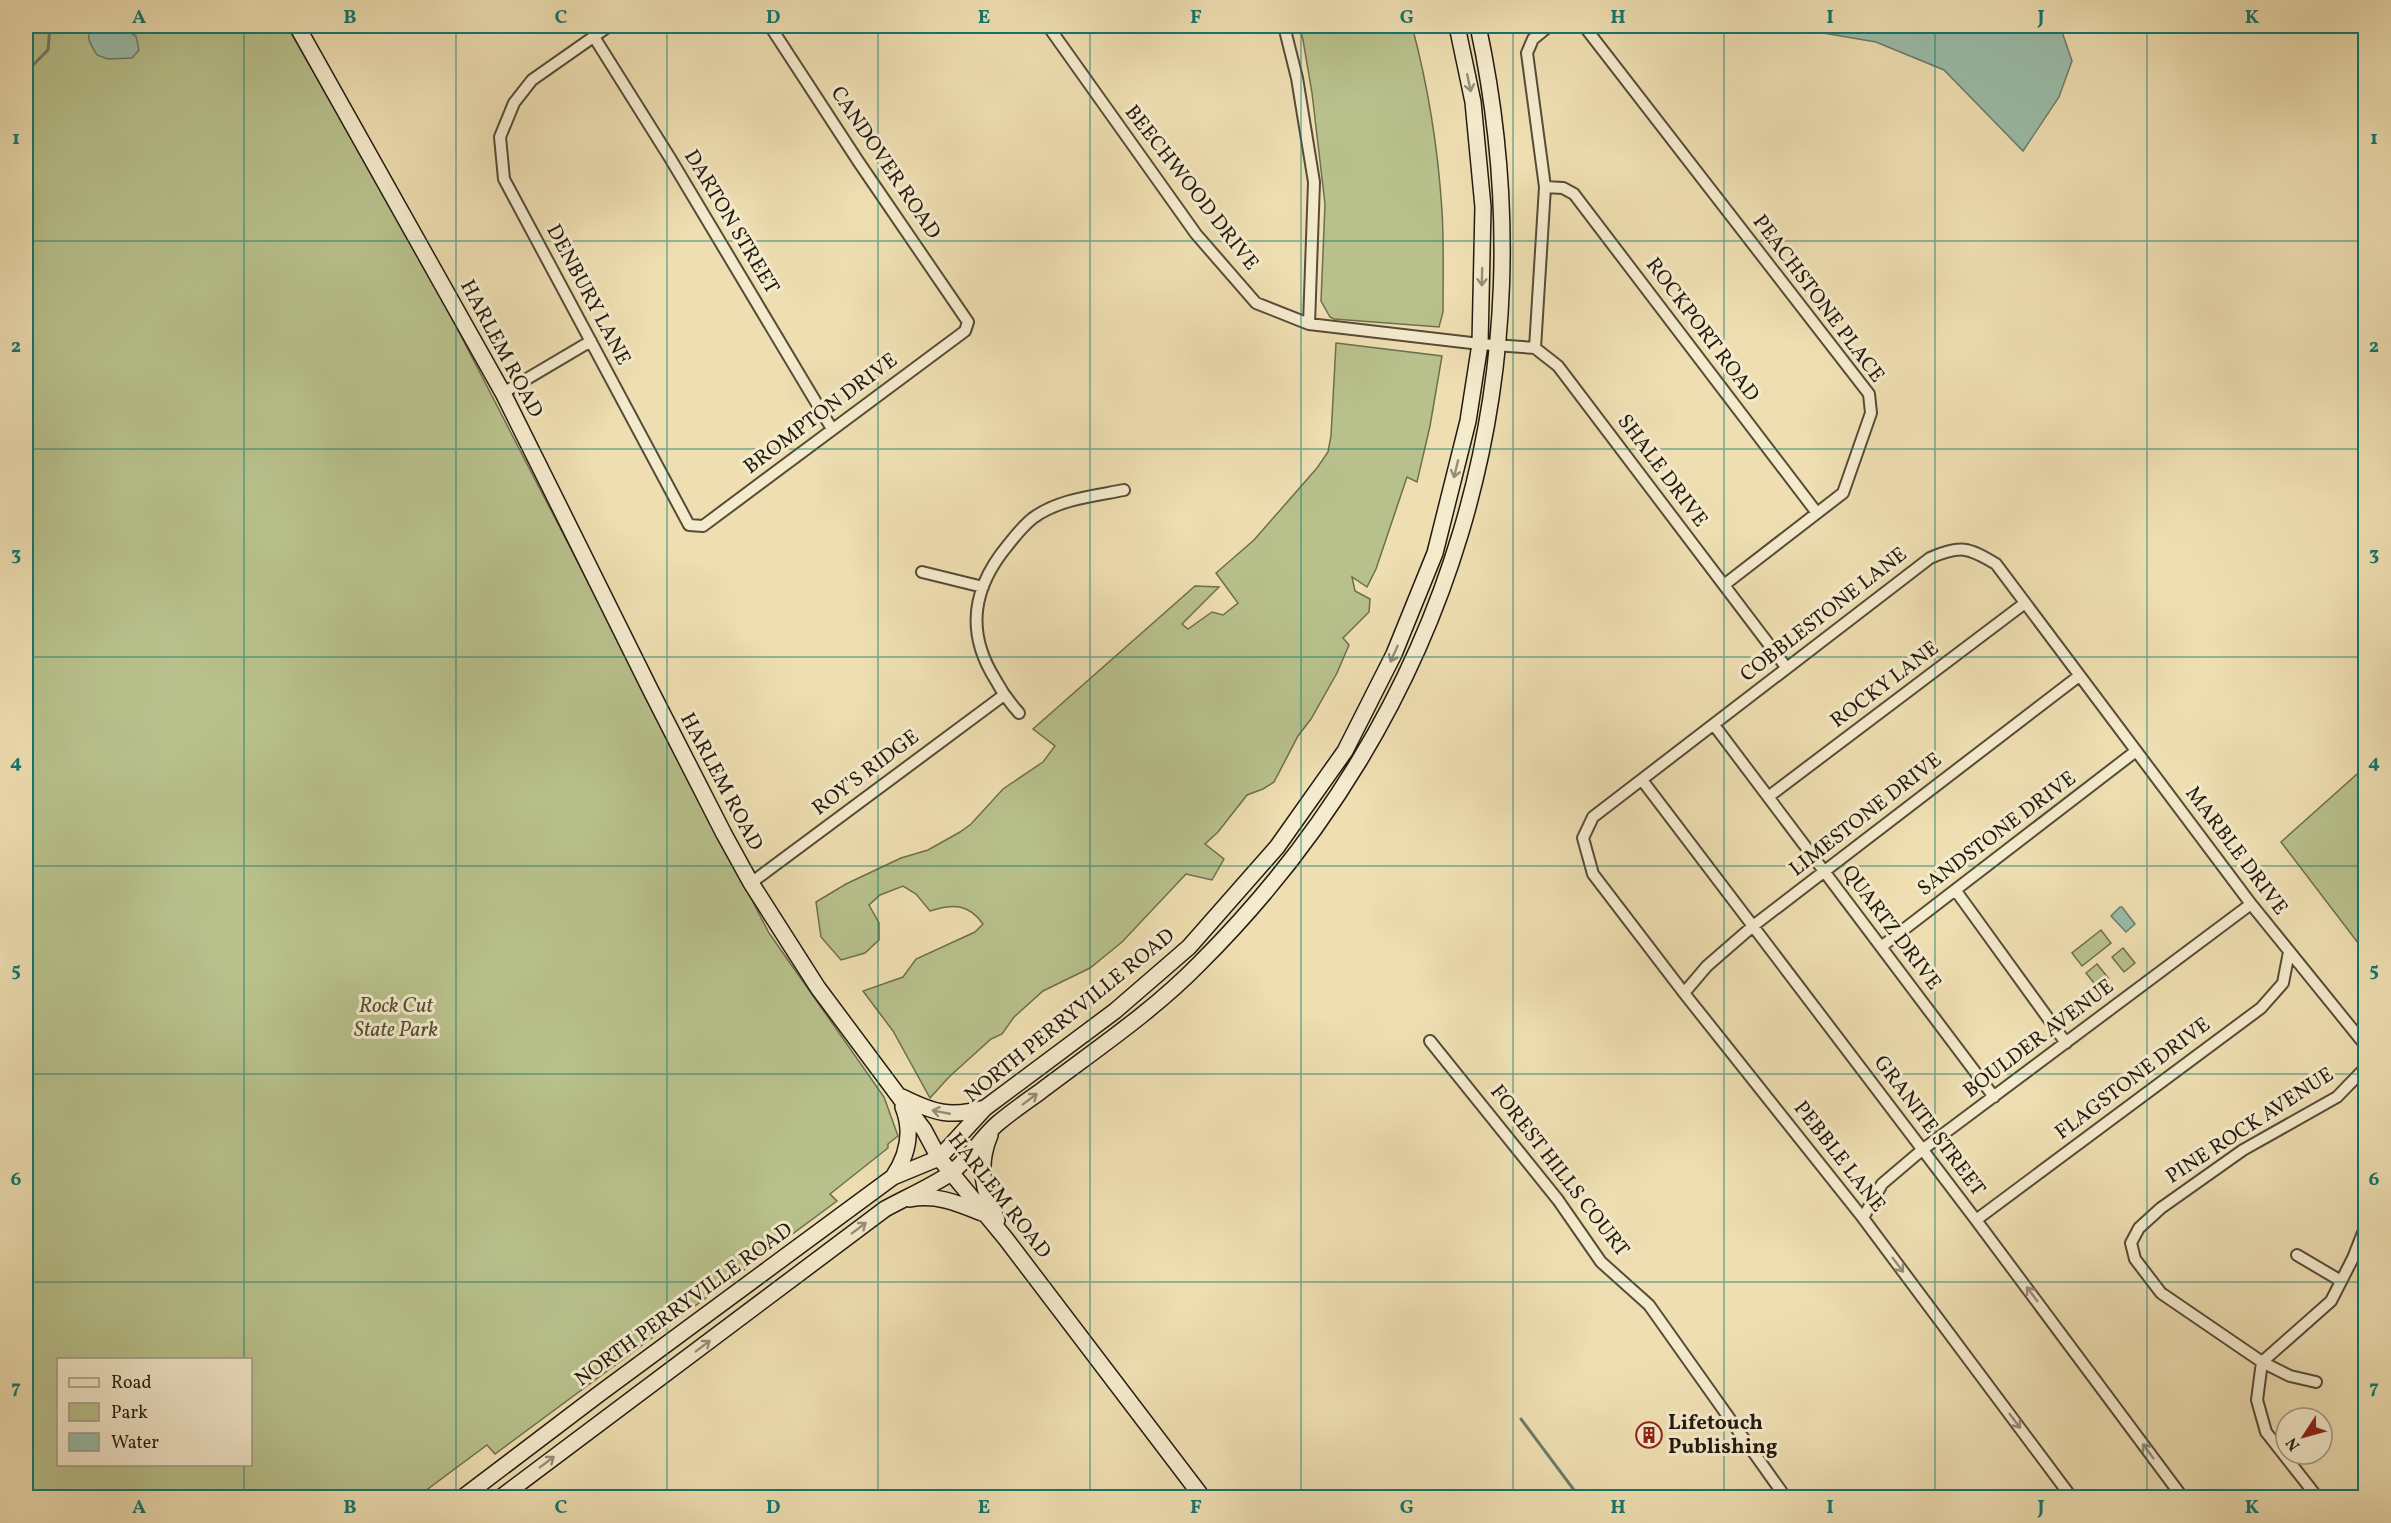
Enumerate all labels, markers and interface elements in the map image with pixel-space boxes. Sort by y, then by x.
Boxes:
text: A [132,4,146,32]
text: B [343,4,357,32]
text: C [555,4,568,32]
text: D [766,4,780,32]
text: E [978,4,990,32]
text: F [1190,4,1202,32]
text: G [1400,4,1414,32]
text: H [1610,4,1626,32]
text: I [1826,4,1834,32]
text: J [2036,4,2045,32]
text: K [2245,4,2260,32]
one-way arrow [1464,72,1475,92]
street label: CANDOVER ROAD [823,81,947,245]
street label: BEECHWOOD DRIVE [1117,99,1265,277]
text: 1 [12,125,20,153]
text: 1 [2370,125,2378,153]
street label: DARTON STREET [676,144,786,300]
street label: PEACHSTONE PLACE [1745,209,1891,389]
street label: DENBURY LANE [539,219,637,371]
street label: ROCKPORT ROAD [1638,252,1766,408]
one-way arrow [1476,266,1487,286]
street label: HARLEM ROAD [452,275,550,423]
text: 2 [11,333,21,361]
text: 2 [2369,333,2379,361]
street label: BROMPTON DRIVE [738,346,904,482]
street label: SHALE DRIVE [1610,408,1714,534]
one-way arrow [1449,460,1461,479]
text: 3 [11,541,21,569]
street label: COBBLESTONE LANE [1734,541,1914,689]
text: 3 [2369,541,2379,569]
street label: ROCKY LANE [1825,635,1945,735]
one-way arrow [1387,644,1399,662]
street label: HARLEM ROAD [672,708,770,856]
street label: ROY'S RIDGE [806,723,926,823]
street label: LIMESTONE DRIVE [1784,746,1948,884]
text: 4 [10,749,22,777]
text: 4 [2368,749,2380,777]
street label: SANDSTONE DRIVE [1912,765,2082,903]
street label: MARBLE DRIVE [2178,781,2294,921]
street label: QUARTZ DRIVE [1834,860,1948,996]
street label: NORTH PERRYVILLE ROAD [959,922,1181,1110]
text: 5 [11,957,21,985]
text: 5 [2369,957,2379,985]
street label: BOULDER AVENUE [1958,973,2120,1105]
park label: Rock Cut State Park [354,992,438,1045]
street label: FLAGSTONE DRIVE [2049,1011,2217,1147]
street label: GRANITE STREET [1866,1050,1992,1202]
street label: PINE ROCK AVENUE [2160,1061,2340,1191]
street label: FOREST HILLS COURT [1483,1079,1635,1263]
one-way arrow [1021,1093,1037,1106]
street label: PEBBLE LANE [1786,1095,1892,1219]
one-way arrow [932,1106,951,1117]
street label: HARLEM ROAD [941,1127,1057,1265]
text: 6 [11,1166,22,1194]
text: 6 [2369,1166,2380,1194]
street label: NORTH PERRYVILLE ROAD [569,1216,799,1394]
one-way arrow [850,1222,866,1234]
one-way arrow [1892,1256,1905,1272]
one-way arrow [2025,1287,2038,1303]
one-way arrow [695,1339,711,1352]
legend [57,1358,252,1466]
text: Road [111,1371,152,1396]
text: 7 [11,1374,21,1402]
text: 7 [2369,1374,2379,1402]
text: Park [111,1401,148,1426]
north arrow [2274,1406,2334,1466]
place label: Lifetouch Publishing [1668,1409,1777,1462]
one-way arrow [2008,1413,2021,1429]
building icon: Lifetouch Publishing [1634,1420,1664,1450]
text: Water [111,1431,159,1456]
text: N [2281,1432,2306,1455]
one-way arrow [2142,1443,2155,1459]
one-way arrow [539,1456,555,1469]
text: A [132,1494,146,1522]
text: B [343,1494,357,1522]
text: C [555,1494,568,1522]
text: D [766,1494,780,1522]
text: E [978,1494,990,1522]
text: F [1190,1494,1202,1522]
text: G [1400,1494,1414,1522]
text: H [1610,1494,1626,1522]
text: I [1826,1494,1834,1522]
text: J [2036,1494,2045,1522]
text: K [2245,1494,2260,1522]

